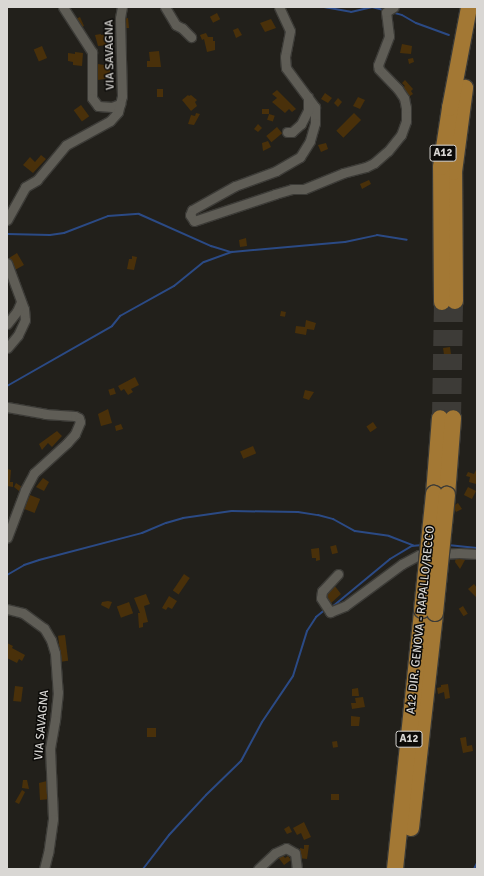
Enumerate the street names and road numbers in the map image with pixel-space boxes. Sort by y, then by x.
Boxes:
street label: VIA SAVAGNA [102,20,118,90]
road number: A12 [429,144,457,162]
street label: A12 DIR. GENOVA - RAPALLO/RECCO [404,525,438,715]
street label: VIA SAVAGNA [32,689,52,761]
road number: A12 [395,730,423,748]

